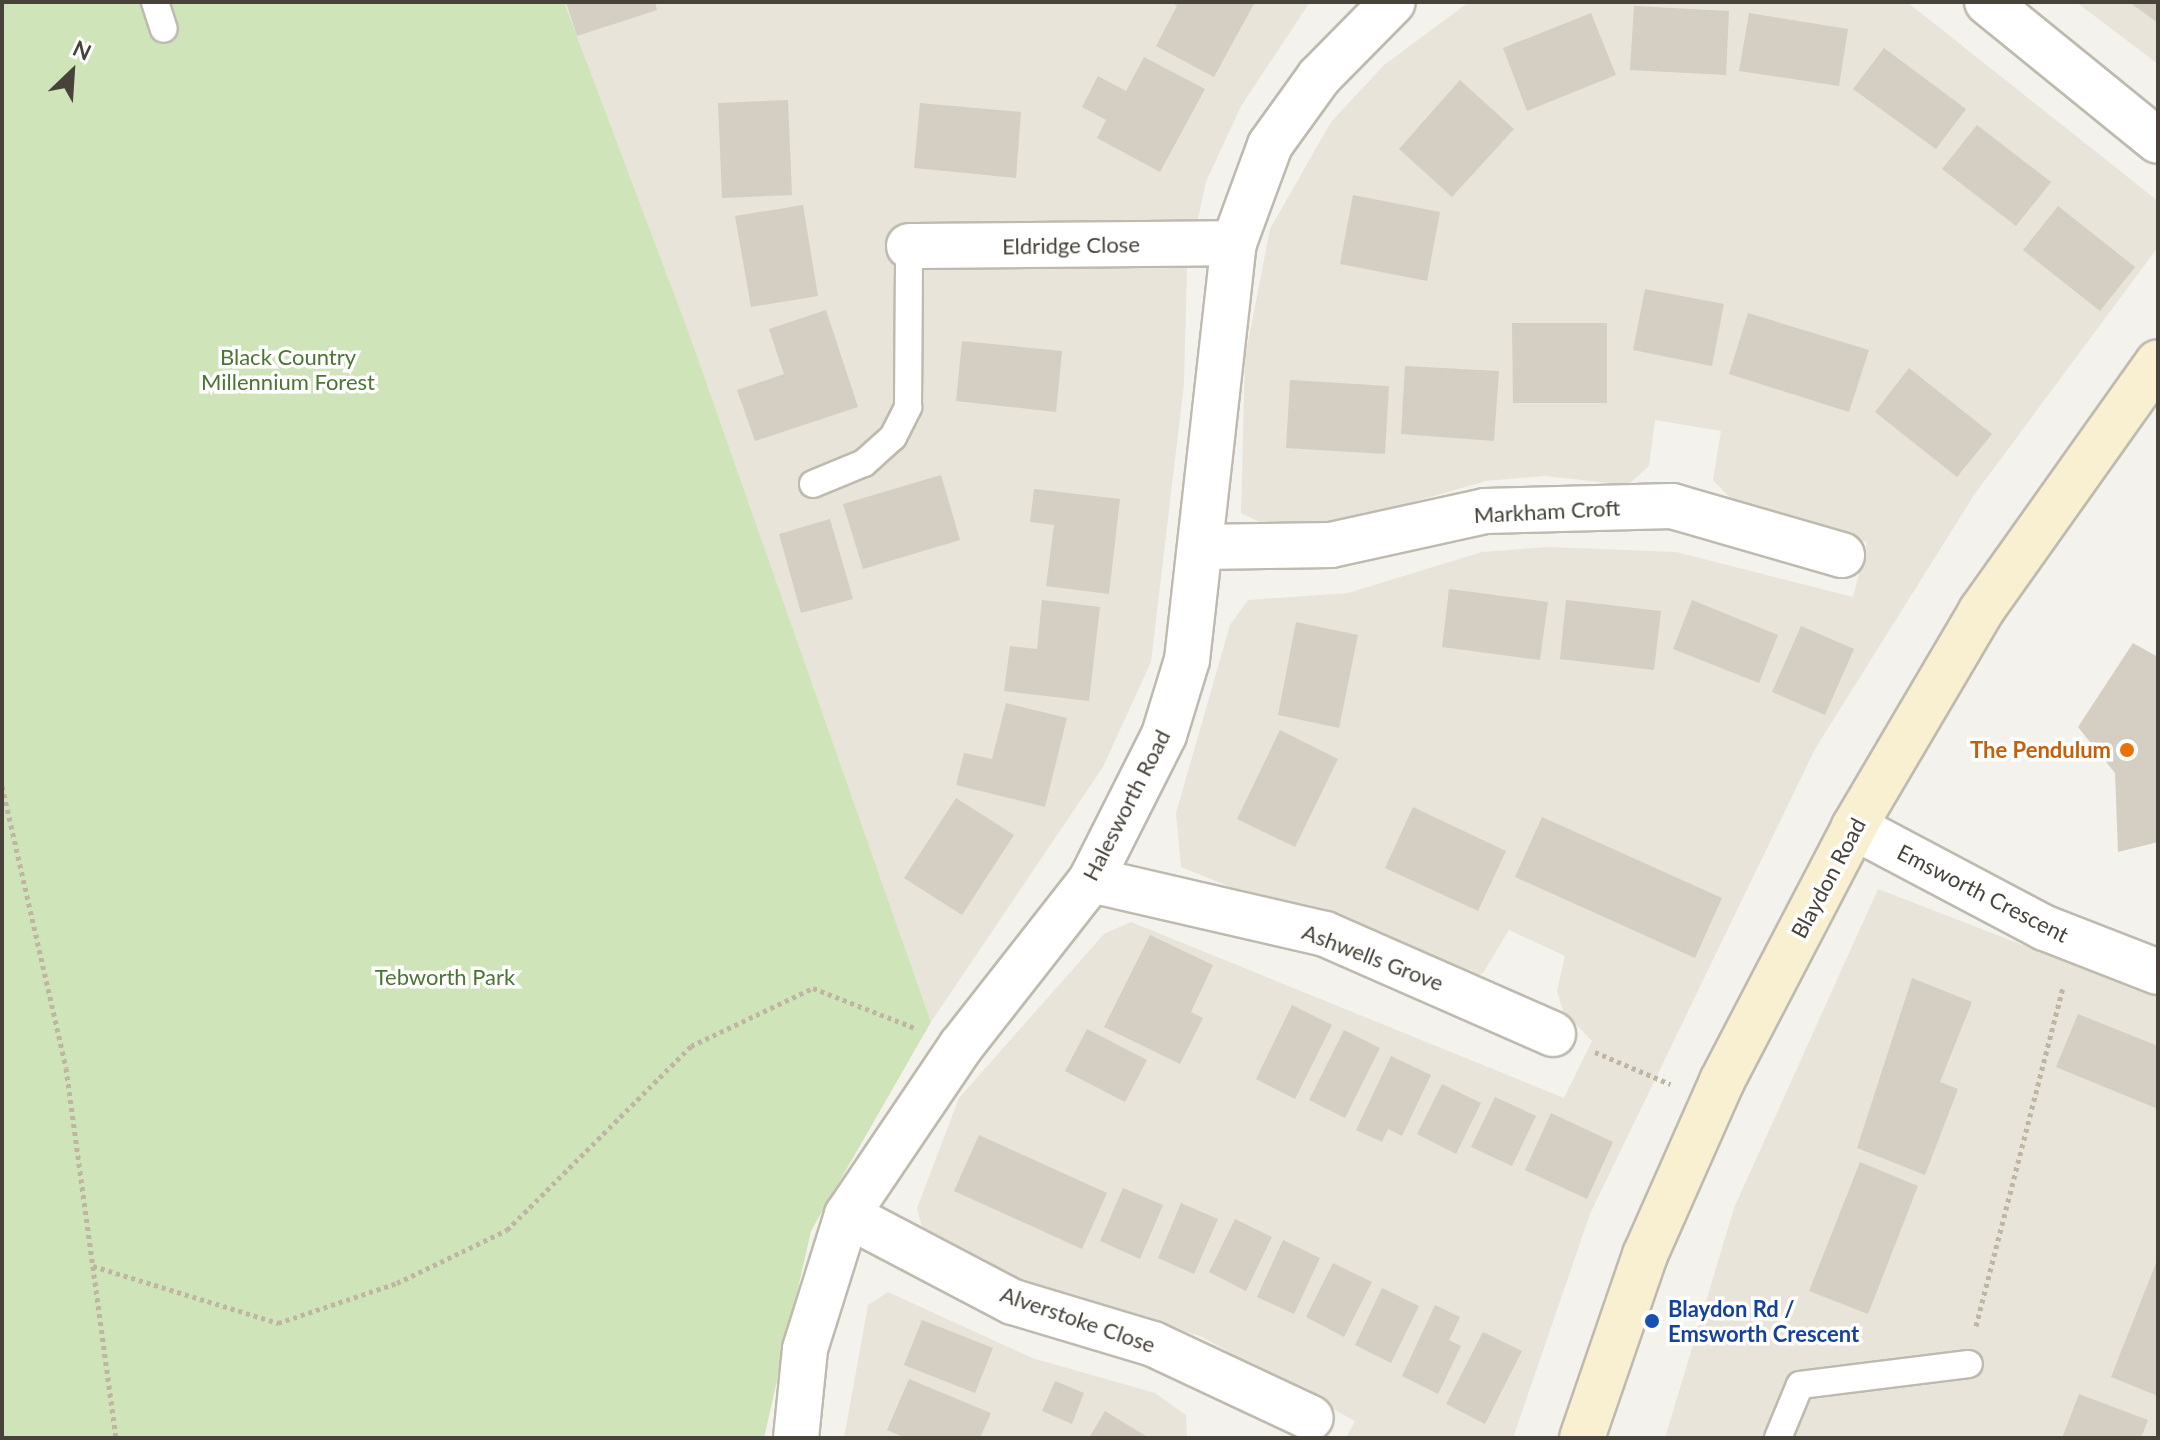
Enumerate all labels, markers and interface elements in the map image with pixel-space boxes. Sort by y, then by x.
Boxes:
north arrow [32,32,112,112]
text: N [69,34,96,66]
street label: Eldridge Close [1002,231,1140,259]
park label: Black Country Millennium Forest [201,343,375,394]
street label: Markham Croft [1473,494,1621,528]
street label: Halesworth Road [1077,725,1175,885]
place label: The Pendulum [1970,737,2111,763]
marker: The Pendulum [2118,741,2136,759]
street label: Blaydon Road [1785,813,1871,943]
street label: Emsworth Crescent [1893,838,2073,948]
street label: Ashwells Grove [1299,918,1447,996]
park label: Tebworth Park [375,964,515,990]
street label: Alverstoke Close [997,1280,1159,1358]
place label: Blaydon Rd / Emsworth Crescent [1668,1295,1859,1346]
marker: Blaydon Rd / Emsworth Crescent [1643,1312,1661,1330]

